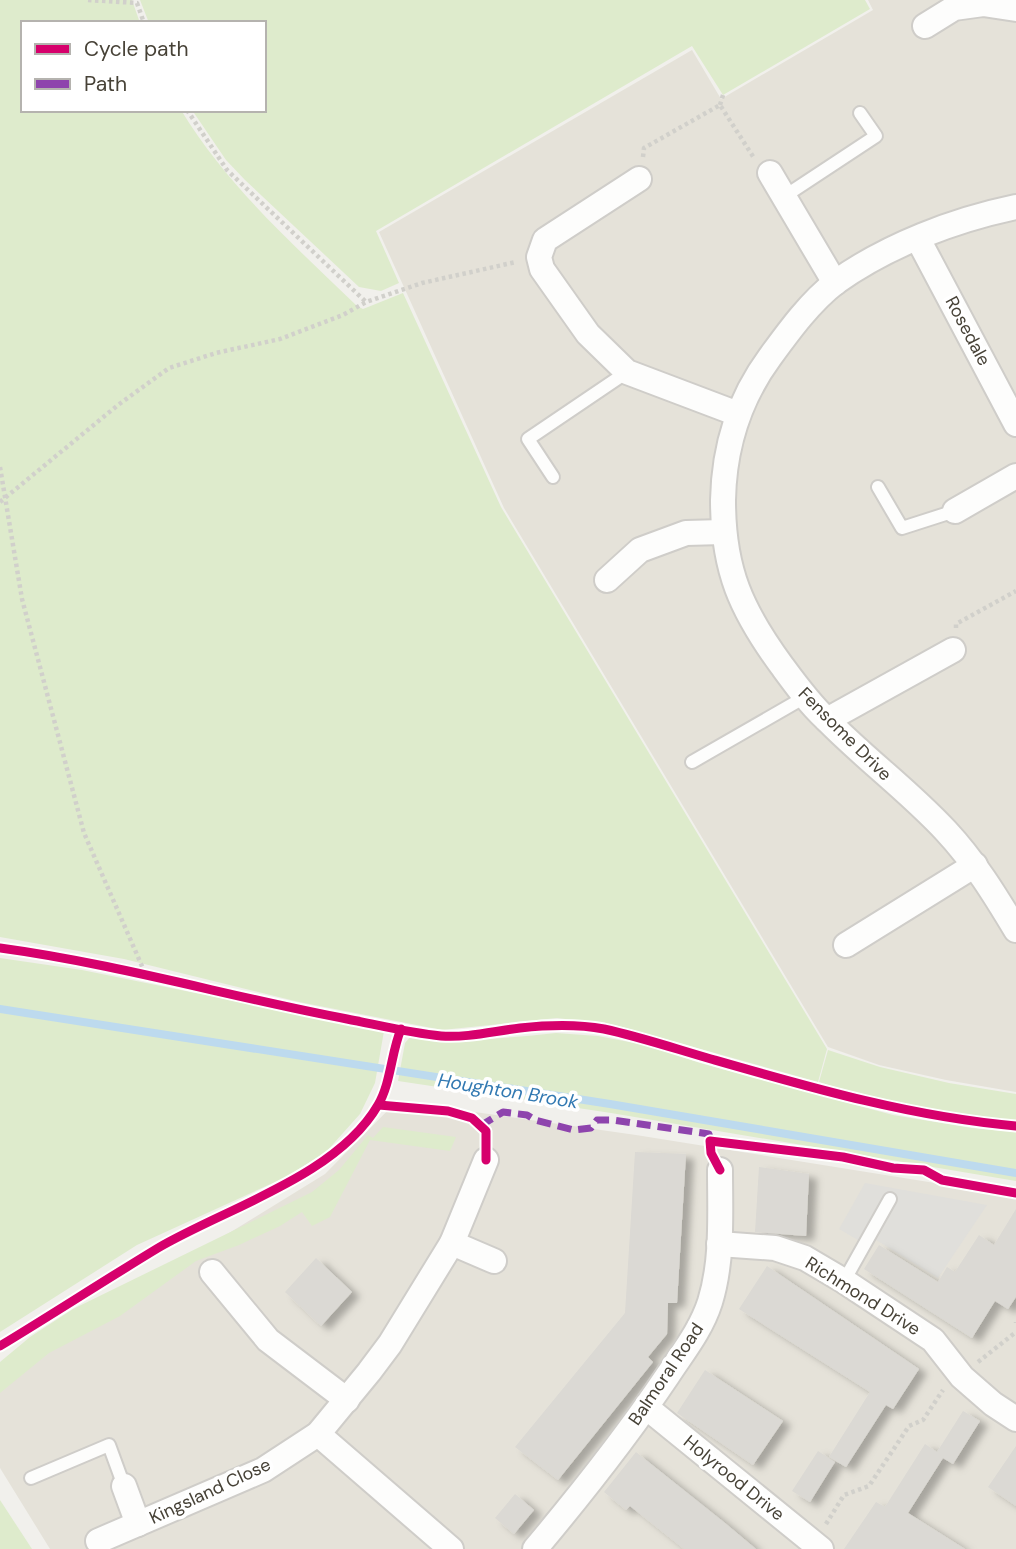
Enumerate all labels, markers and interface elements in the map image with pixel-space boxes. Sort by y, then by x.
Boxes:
legend [21,21,266,112]
text: Cycle path [84,35,189,63]
text: Path [84,70,127,98]
street label: Rosedale [940,292,996,370]
street label: Fensome Drive [793,682,897,786]
water label: Houghton Brook [436,1068,580,1114]
street label: Richmond Drive [801,1251,925,1341]
street label: Balmoral Road [623,1318,709,1430]
street label: Holyrood Drive [679,1430,789,1526]
street label: Kingsland Close [145,1452,275,1530]

